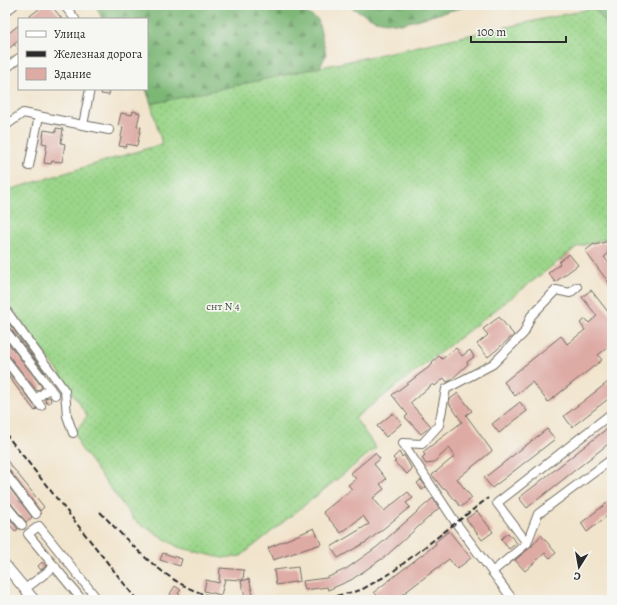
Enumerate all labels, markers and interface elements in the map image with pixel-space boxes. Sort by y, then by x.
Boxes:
legend [18,18,148,90]
scale bar [471,18,566,44]
text: 100 m [477,24,506,40]
text: Улица [54,26,86,42]
text: Железная дорога [54,46,143,62]
text: Здание [54,66,91,82]
park label: снт N 4 [206,299,240,314]
north arrow [559,547,599,587]
text: С [572,568,582,584]

